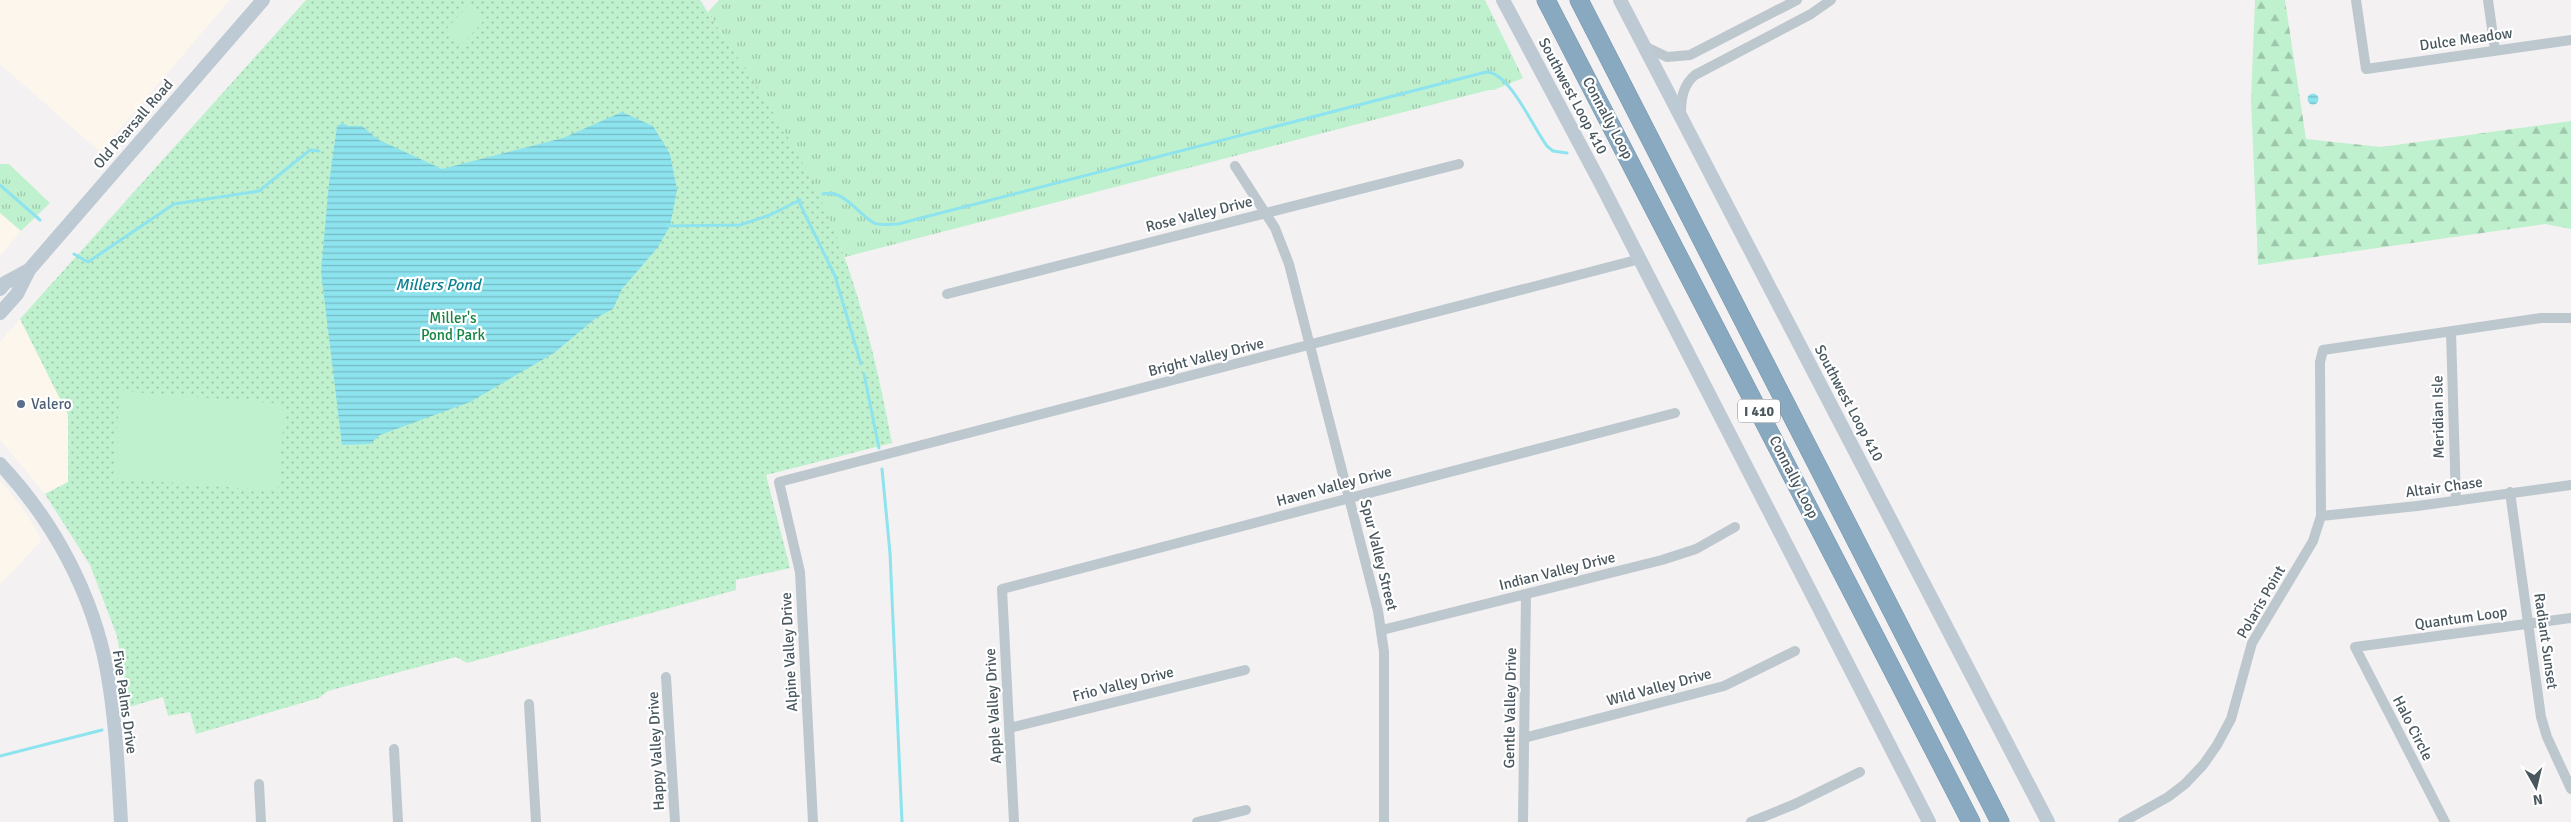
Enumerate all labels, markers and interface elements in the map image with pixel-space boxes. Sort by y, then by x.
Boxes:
street label: Dulce Meadow [2418,24,2514,54]
street label: Southwest Loop 410 [1535,35,1611,157]
street label: Connally Loop [1579,74,1637,162]
street label: Old Pearsall Road [89,76,177,172]
street label: Rose Valley Drive [1144,192,1254,236]
water label: Millers Pond [396,275,483,295]
park label: Miller's Pond Park [421,309,486,344]
street label: Bright Valley Drive [1146,334,1266,380]
street label: Southwest Loop 410 [1811,342,1887,464]
street label: Meridian Isle [2428,375,2448,459]
place label: Valero [31,395,72,413]
marker: Valero [15,398,27,410]
road number: I 410 [1738,400,1780,422]
street label: Connally Loop [1765,433,1823,521]
street label: Haven Valley Drive [1274,462,1394,510]
street label: Altair Chase [2404,473,2484,501]
street label: Spur Valley Street [1356,497,1402,613]
street label: Indian Valley Drive [1497,548,1617,594]
street label: Polaris Point [2233,562,2289,642]
street label: Alpine Valley Drive [777,592,801,712]
street label: Radiant Sunset [2530,592,2562,690]
street label: Quantum Loop [2413,603,2509,633]
street label: Gentle Valley Drive [1500,647,1520,769]
street label: Apple Valley Drive [981,648,1005,764]
street label: Five Palms Drive [109,649,141,755]
street label: Frio Valley Drive [1070,663,1176,705]
street label: Wild Valley Drive [1605,664,1713,710]
street label: Happy Valley Drive [644,691,668,811]
street label: Halo Circle [2389,693,2437,763]
north arrow [2511,762,2561,812]
text: N [2532,790,2544,808]

